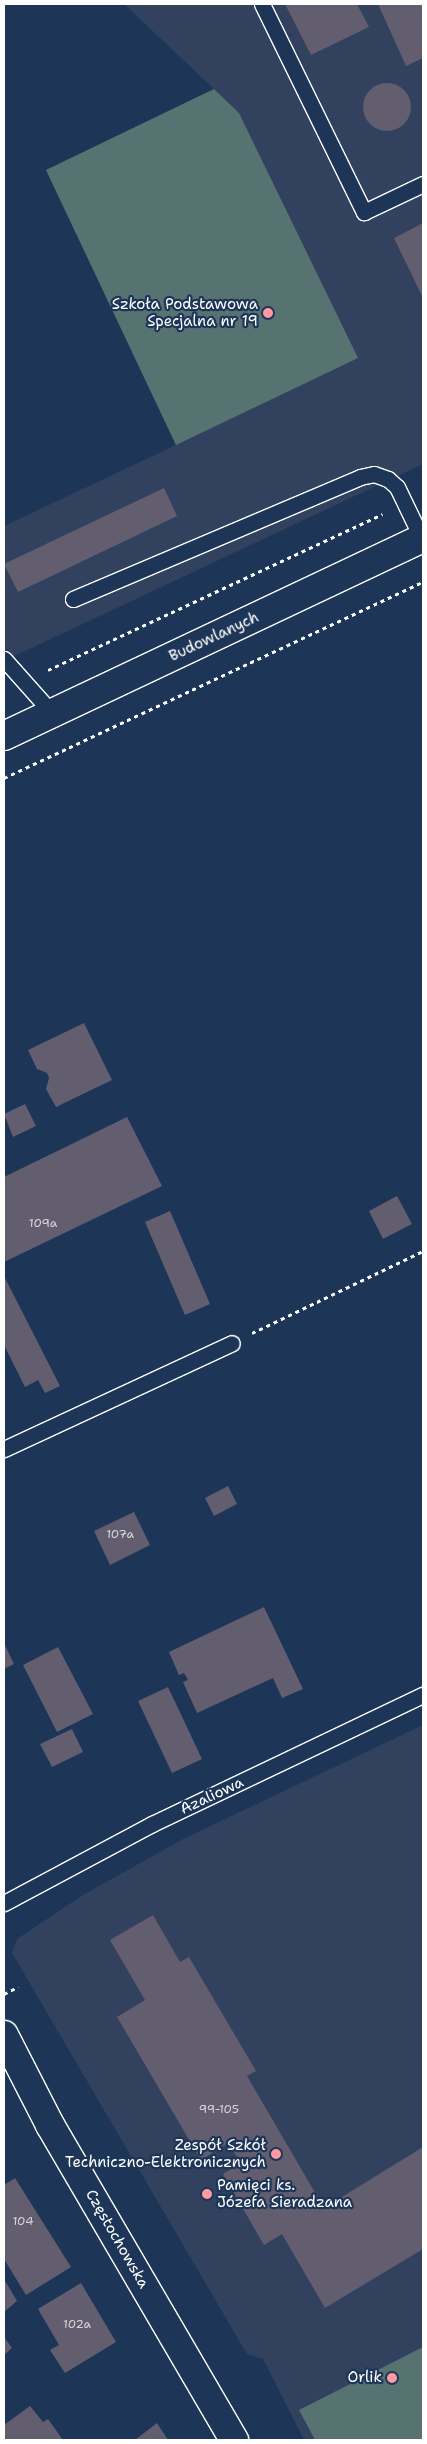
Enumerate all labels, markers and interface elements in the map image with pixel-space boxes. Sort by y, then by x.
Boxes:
place label: Szkoła Podstawowa Specjalna nr 19 [112,295,258,330]
marker: Szkoła Podstawowa Specjalna nr 19 [262,307,274,319]
street label: Budowlanych [166,608,262,666]
house number: 109a [29,1217,57,1231]
house number: 107a [106,1528,134,1542]
street label: Azaliowa [177,1774,247,1818]
house number: 99-105 [199,2103,239,2117]
place label: Zespół Szkół Techniczno-Elektronicznych [65,2136,266,2171]
marker: Zespół Szkół Techniczno-Elektronicznych [270,2148,282,2160]
place label: Pamięci ks. Józefa Sieradzana [217,2176,352,2211]
street label: Częstochowska [81,2186,153,2292]
marker: Pamięci ks. Józefa Sieradzana [201,2188,213,2200]
house number: 104 [12,2215,34,2229]
house number: 102a [63,2318,91,2332]
place label: Orlik [348,2369,382,2387]
marker: Orlik [386,2372,398,2384]

